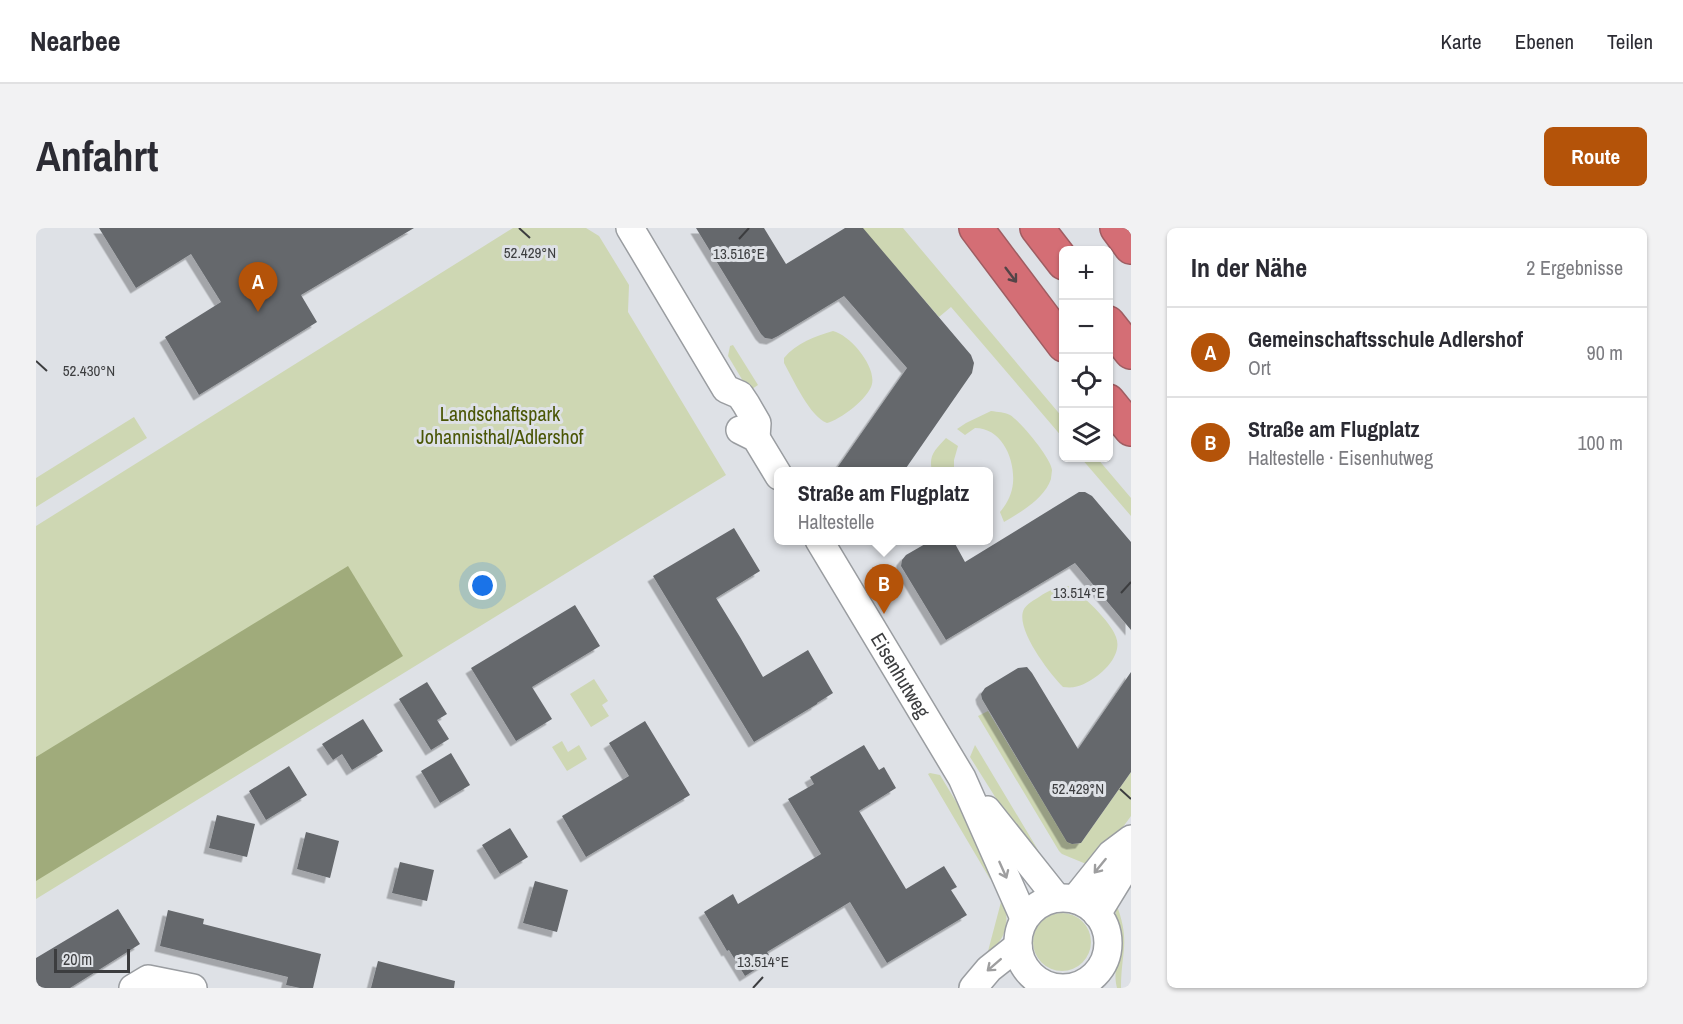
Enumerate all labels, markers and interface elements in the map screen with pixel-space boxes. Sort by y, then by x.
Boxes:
text: Nearbee [30,22,121,60]
text: Karte [1441,27,1482,56]
text: Ebenen [1515,27,1574,56]
text: Teilen [1607,27,1653,56]
button: Route [1544,127,1647,186]
text: Anfahrt [36,128,158,184]
text: 52.429°N [504,242,556,263]
text: 13.516°E [713,243,765,264]
map controls [1059,246,1113,462]
button: + [1059,246,1113,300]
text: In der Nähe [1191,250,1307,285]
text: 2 Ergebnisse [1526,254,1623,281]
pin: A [238,262,278,312]
one-way arrow [1004,267,1017,283]
button: − [1059,300,1113,354]
text: Gemeinschaftsschule Adlershof [1248,324,1523,354]
text: A [1205,339,1216,366]
text: 90 m [1587,339,1623,366]
button: locate [1059,354,1113,408]
text: Ort [1248,354,1271,381]
text: 52.430°N [63,360,115,381]
park label: Landschaftspark Johannisthal/Adlershof [417,400,584,450]
button: layers [1059,408,1113,462]
text: Straße am Flugplatz [1248,414,1419,444]
text: B [1205,429,1216,456]
text: 100 m [1577,429,1623,456]
text: Haltestelle · Eisenhutweg [1248,444,1433,471]
popup [774,467,993,545]
text: Straße am Flugplatz [798,478,969,508]
text: Haltestelle [798,508,874,535]
pin: B [864,564,904,614]
your location [468,571,497,600]
text: 13.514°E [1053,582,1105,603]
street label: Eisenhutweg [865,628,937,723]
text: 52.429°N [1052,778,1104,799]
one-way arrow [1094,858,1107,874]
one-way arrow [998,860,1009,879]
scale bar [54,946,130,974]
text: 20 m [63,948,92,970]
text: 13.514°E [737,951,789,972]
one-way arrow [987,958,1002,972]

